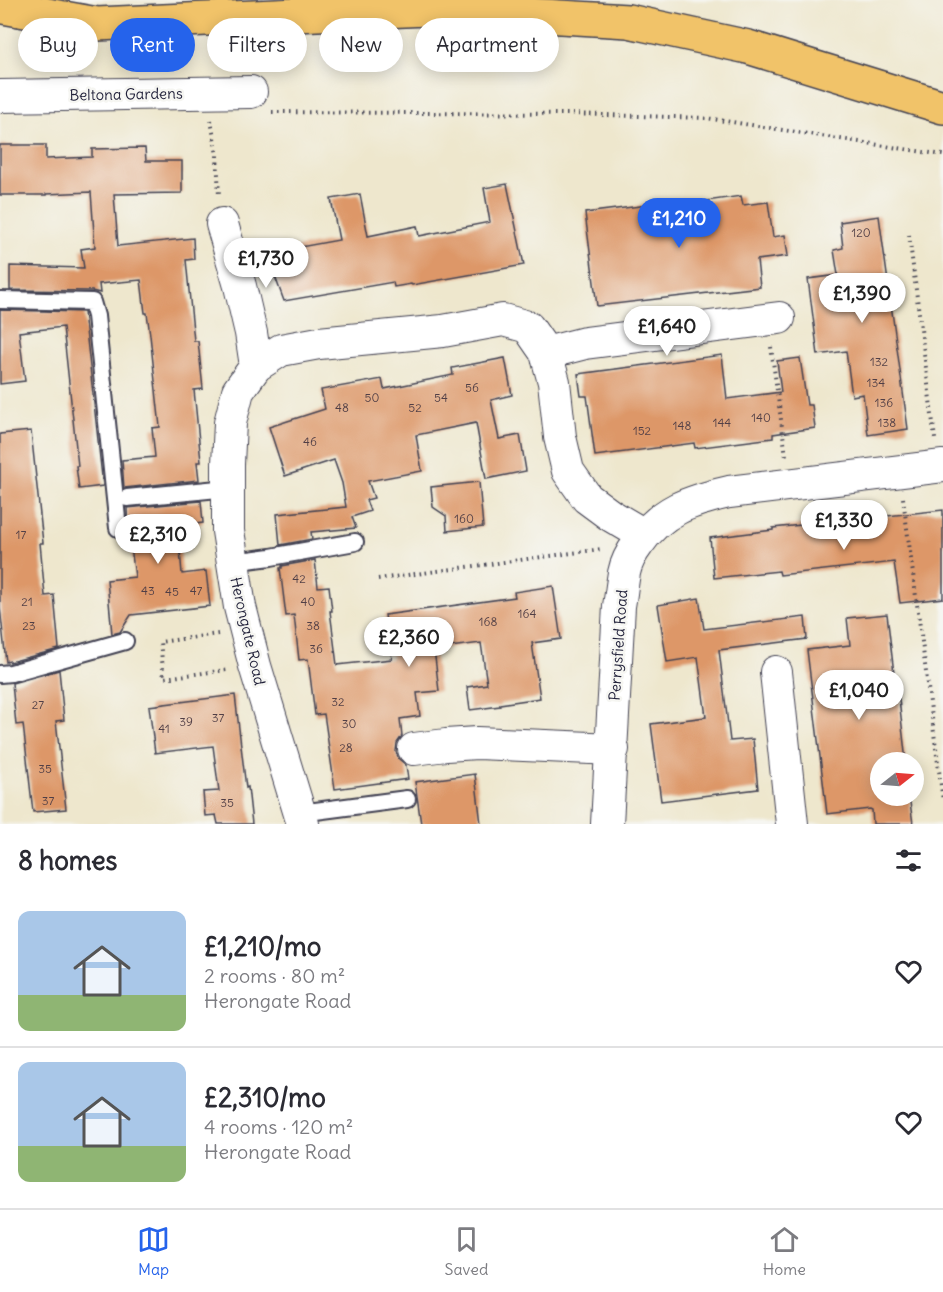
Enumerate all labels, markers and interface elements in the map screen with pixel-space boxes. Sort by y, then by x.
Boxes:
chip: Buy [18,18,98,72]
chip: Rent [110,18,195,72]
chip: Filters [207,18,307,72]
chip: New [319,18,403,72]
chip: Apartment [415,18,559,72]
street label: Beltona Gardens [69,84,183,104]
pin: £1,210 [630,198,728,249]
text: £1,210 [652,205,706,230]
house number: 120 [851,225,871,240]
pin: £1,730 [217,238,315,289]
text: £1,730 [238,245,294,270]
pin: £1,390 [813,273,911,324]
text: £1,390 [833,280,891,305]
pin: £1,640 [618,306,716,357]
text: £1,640 [638,313,696,338]
house number: 132 [870,354,889,369]
house number: 134 [867,375,885,390]
house number: 56 [465,380,479,395]
house number: 50 [365,390,380,405]
house number: 54 [434,390,448,405]
house number: 136 [875,395,893,410]
house number: 48 [335,400,349,415]
house number: 52 [408,400,422,415]
house number: 140 [751,410,771,425]
house number: 144 [713,415,731,430]
house number: 138 [878,415,896,430]
house number: 148 [673,418,691,433]
house number: 152 [633,423,652,438]
house number: 46 [303,434,317,449]
pin: £1,330 [795,500,893,551]
text: £1,330 [815,507,873,532]
house number: 160 [454,511,474,526]
pin: £2,310 [109,514,207,565]
text: £2,310 [129,521,187,546]
house number: 17 [16,527,26,542]
house number: 42 [292,571,306,586]
street label: Herongate Road [226,575,270,687]
house number: 43 [141,583,155,598]
house number: 47 [190,583,202,598]
house number: 45 [165,584,179,599]
street label: Perrysfield Road [605,589,631,701]
house number: 21 [21,594,33,609]
house number: 40 [301,594,316,609]
house number: 164 [518,606,536,621]
house number: 168 [479,614,497,629]
pin: £2,360 [360,617,458,668]
house number: 23 [22,618,36,633]
house number: 38 [306,618,320,633]
text: £2,360 [378,624,440,649]
house number: 36 [309,641,323,656]
pin: £1,040 [810,670,908,721]
text: £1,040 [829,677,889,702]
house number: 32 [331,694,345,709]
house number: 27 [32,697,44,712]
house number: 37 [212,710,224,725]
house number: 39 [179,714,193,729]
house number: 30 [342,716,356,731]
house number: 41 [158,721,170,736]
house number: 28 [339,740,353,755]
north arrow [870,752,924,806]
map controls [870,752,924,806]
house number: 35 [38,761,52,776]
house number: 37 [42,793,54,808]
house number: 35 [220,795,234,810]
text: 8 homes [18,844,117,877]
icon: filters [892,844,925,877]
text: £1,210/mo [204,930,321,963]
icon: home [66,935,138,1007]
icon: heart [892,955,925,988]
text: 2 rooms · 80 m² [204,963,345,988]
text: Herongate Road [204,988,351,1013]
text: £2,310/mo [204,1081,326,1114]
icon: home [66,1086,138,1158]
icon: heart [892,1106,925,1139]
text: 4 rooms · 120 m² [204,1114,353,1139]
text: Herongate Road [204,1139,351,1164]
tab: Map [137,1223,170,1279]
tab: Saved [445,1223,488,1279]
tab: Home [763,1223,806,1279]

